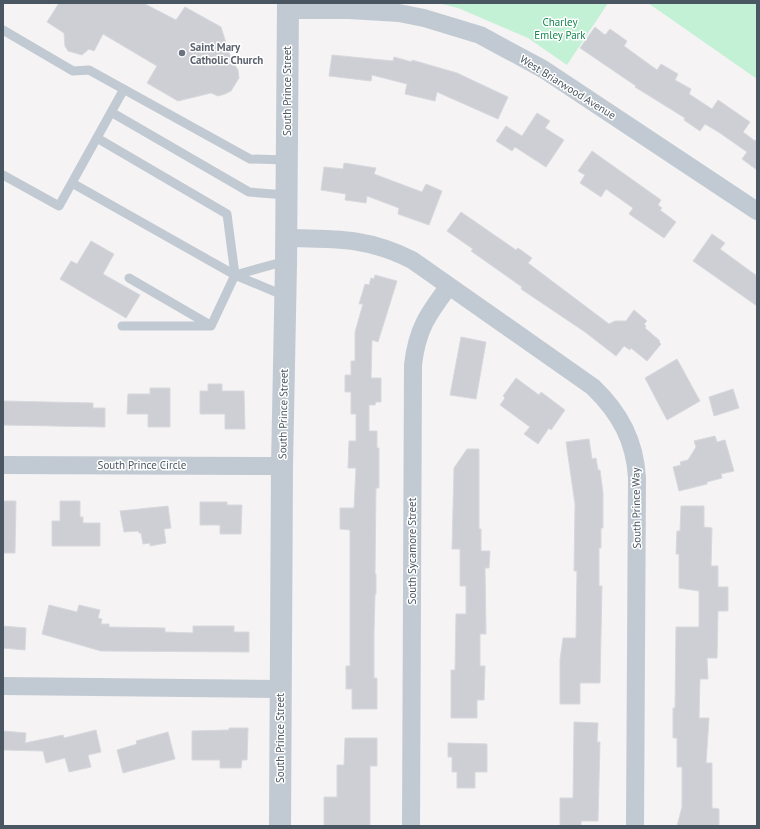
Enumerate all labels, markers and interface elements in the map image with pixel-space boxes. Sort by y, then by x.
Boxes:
park label: Charley Emley Park [534,15,586,42]
place label: Saint Mary Catholic Church [190,40,263,67]
street label: South Prince Street [280,46,294,136]
marker: Saint Mary Catholic Church [177,48,187,58]
street label: West Briarwood Avenue [517,52,619,122]
street label: South Prince Street [275,369,291,459]
street label: South Prince Circle [98,458,187,472]
street label: South Prince Way [628,466,644,549]
street label: South Sycamore Street [405,497,419,604]
street label: South Prince Street [273,693,287,783]

